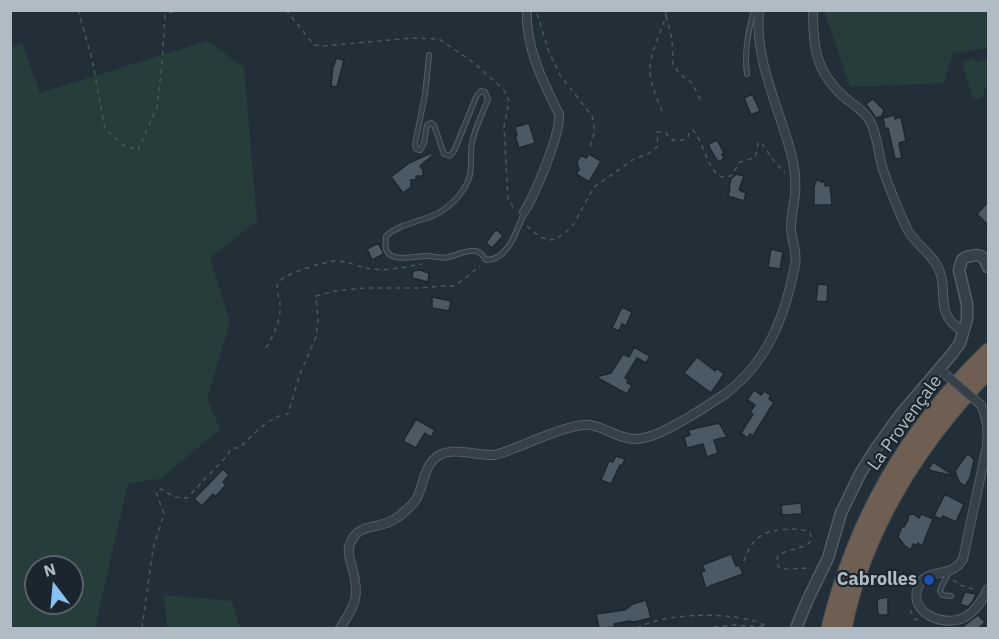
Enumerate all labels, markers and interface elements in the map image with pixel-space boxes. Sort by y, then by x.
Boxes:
street label: La Provençale [863,371,947,475]
north arrow [24,555,84,615]
text: N [41,558,58,581]
place label: Cabrolles [837,569,917,591]
marker: Cabrolles [922,573,936,587]

